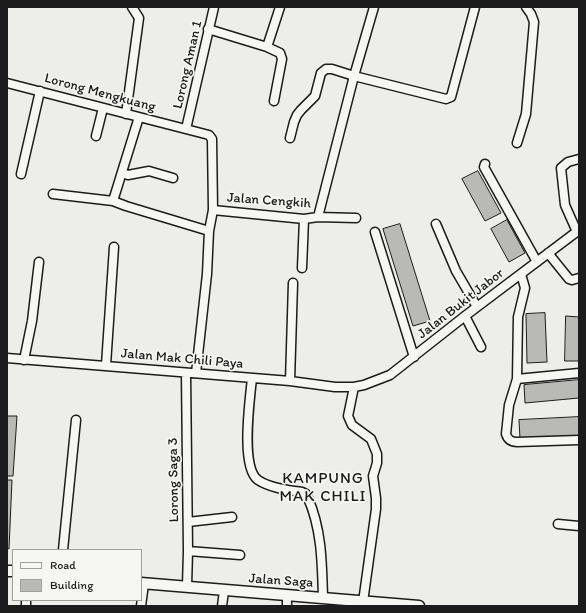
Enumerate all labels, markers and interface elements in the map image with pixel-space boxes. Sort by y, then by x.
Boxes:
street label: Lorong Aman 1 [170,19,206,111]
street label: Lorong Mengkuang [42,70,158,116]
street label: Jalan Cengkih [226,190,312,212]
street label: Jalan Bukit Jabor [415,265,507,343]
street label: Jalan Mak Chili Paya [120,345,244,373]
street label: Lorong Saga 3 [165,438,183,522]
district label: KAMPUNG MAK CHILI [281,469,365,507]
legend [12,549,142,601]
text: Road [50,558,76,572]
street label: Jalan Saga [248,570,314,592]
text: Building [50,578,93,592]

